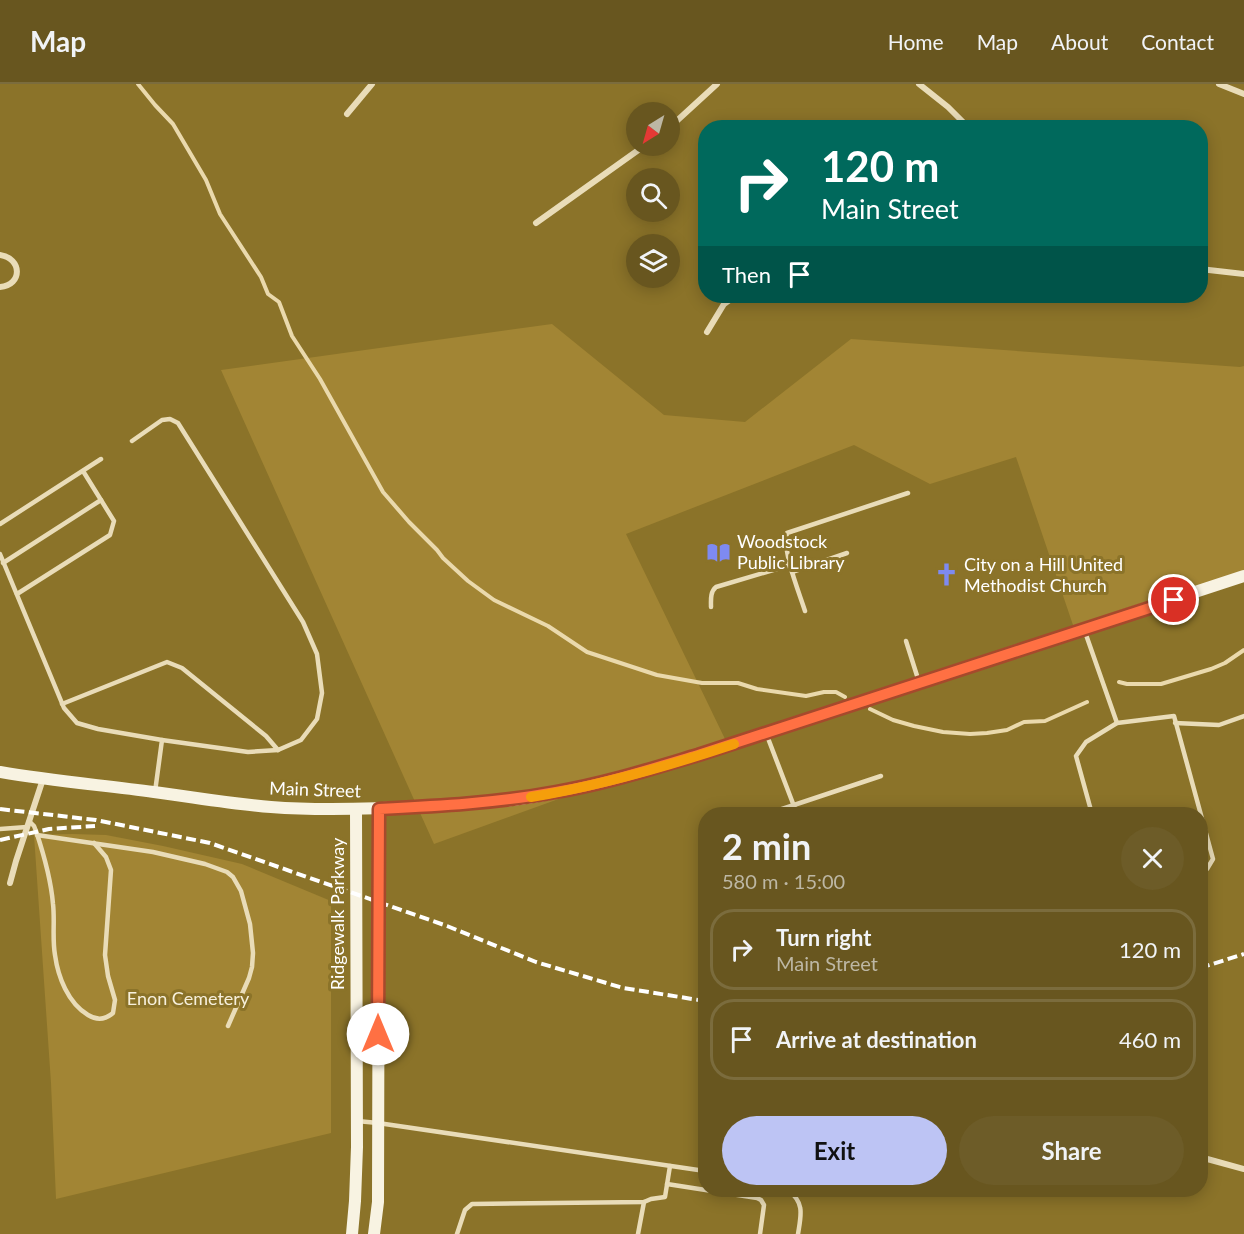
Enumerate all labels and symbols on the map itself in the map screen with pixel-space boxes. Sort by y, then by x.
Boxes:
north arrow [626,102,680,156]
place label: Woodstock Public Library [737,530,845,573]
library icon: Woodstock Public Library [706,539,732,565]
place label: City on a Hill United Methodist Church [964,553,1123,596]
church icon: City on a Hill United Methodist Church [933,562,959,588]
pin [1148,574,1199,625]
street label: Main Street [269,776,362,802]
street label: Ridgewalk Parkway [326,837,348,990]
park label: Enon Cemetery [127,987,250,1009]
position arrow [346,1002,410,1066]

